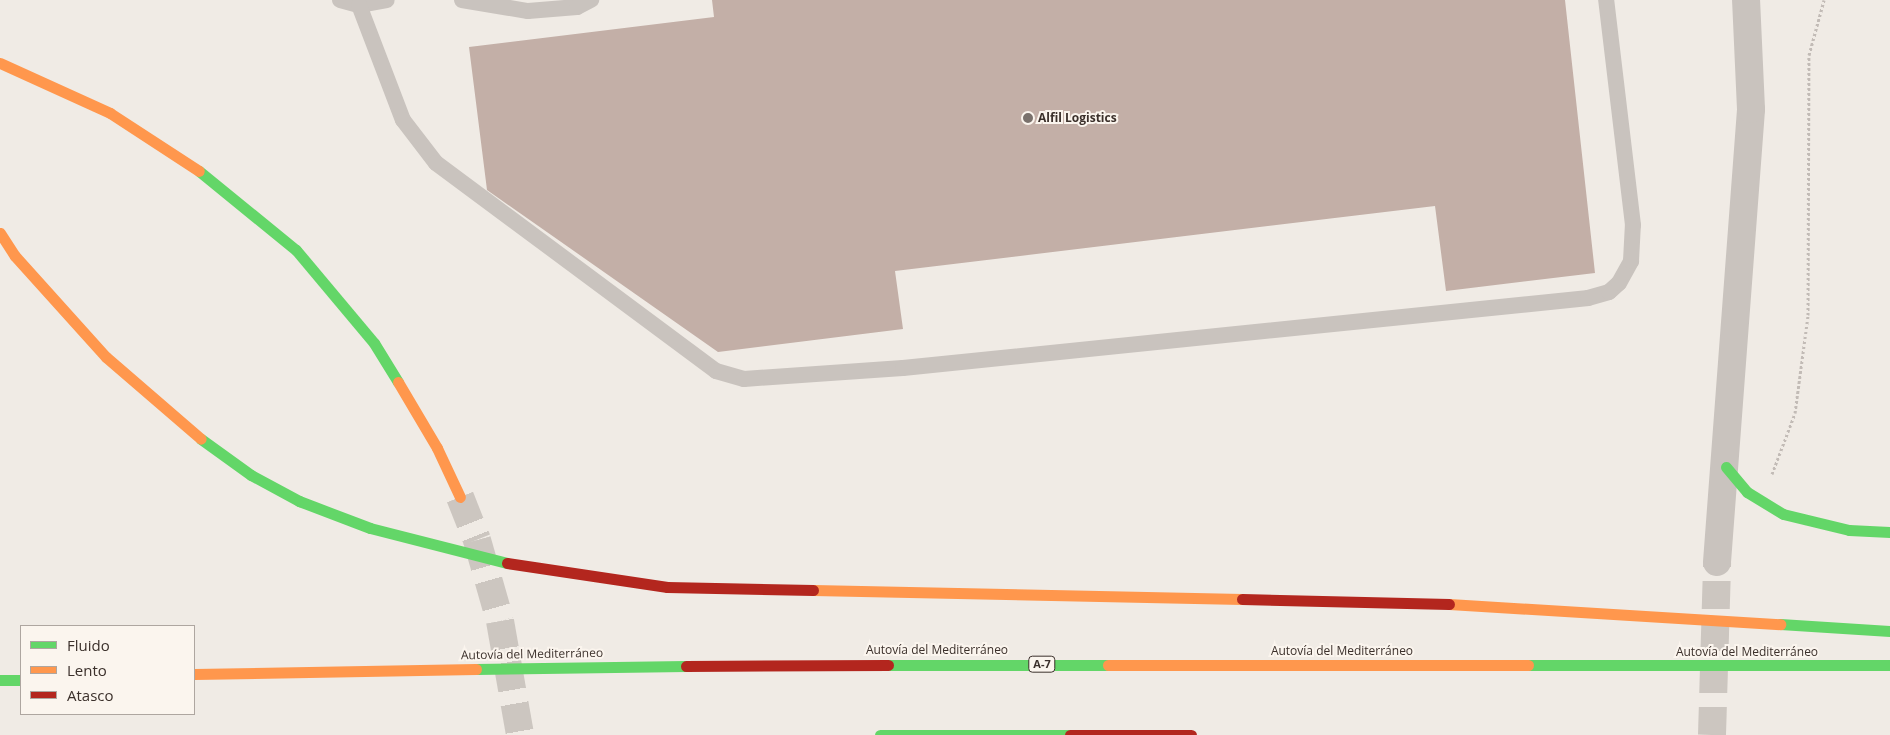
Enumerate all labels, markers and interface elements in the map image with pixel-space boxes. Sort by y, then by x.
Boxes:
place label: Alfil Logistics [1038,111,1117,125]
marker: Alfil Logistics [1022,112,1034,124]
legend [20,625,195,715]
text: Fluido [67,635,110,655]
street label: Autovía del Mediterráneo [866,643,1008,657]
street label: Autovía del Mediterráneo [1271,644,1413,658]
street label: Autovía del Mediterráneo [1676,645,1818,659]
street label: Autovía del Mediterráneo [461,646,603,662]
road number: A-7 [1028,656,1056,672]
text: Lento [67,660,107,680]
text: Atasco [67,685,114,705]

